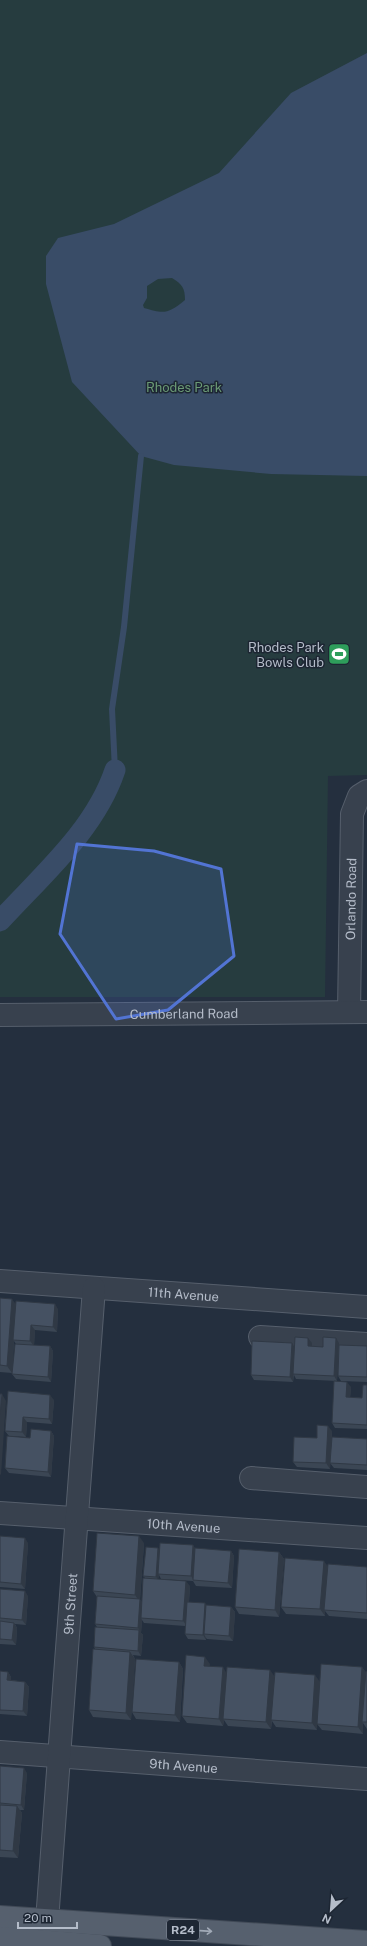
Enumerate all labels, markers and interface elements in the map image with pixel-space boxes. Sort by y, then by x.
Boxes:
park label: Rhodes Park [146,380,222,395]
place label: Rhodes Park Bowls Club [248,640,324,670]
sports icon: Rhodes Park Bowls Club [326,641,352,667]
street label: Orlando Road [343,858,359,940]
street label: Cumberland Road [130,1006,238,1021]
street label: 11th Avenue [148,1284,219,1304]
street label: 10th Avenue [146,1516,221,1535]
street label: 9th Street [60,1572,80,1635]
street label: 9th Avenue [149,1756,218,1775]
north arrow [311,1890,351,1930]
scale bar [18,1904,77,1930]
text: 20 m [24,1911,52,1925]
text: N [320,1912,333,1926]
road number: R24 [167,1920,199,1940]
one-way arrow [199,1928,212,1935]

